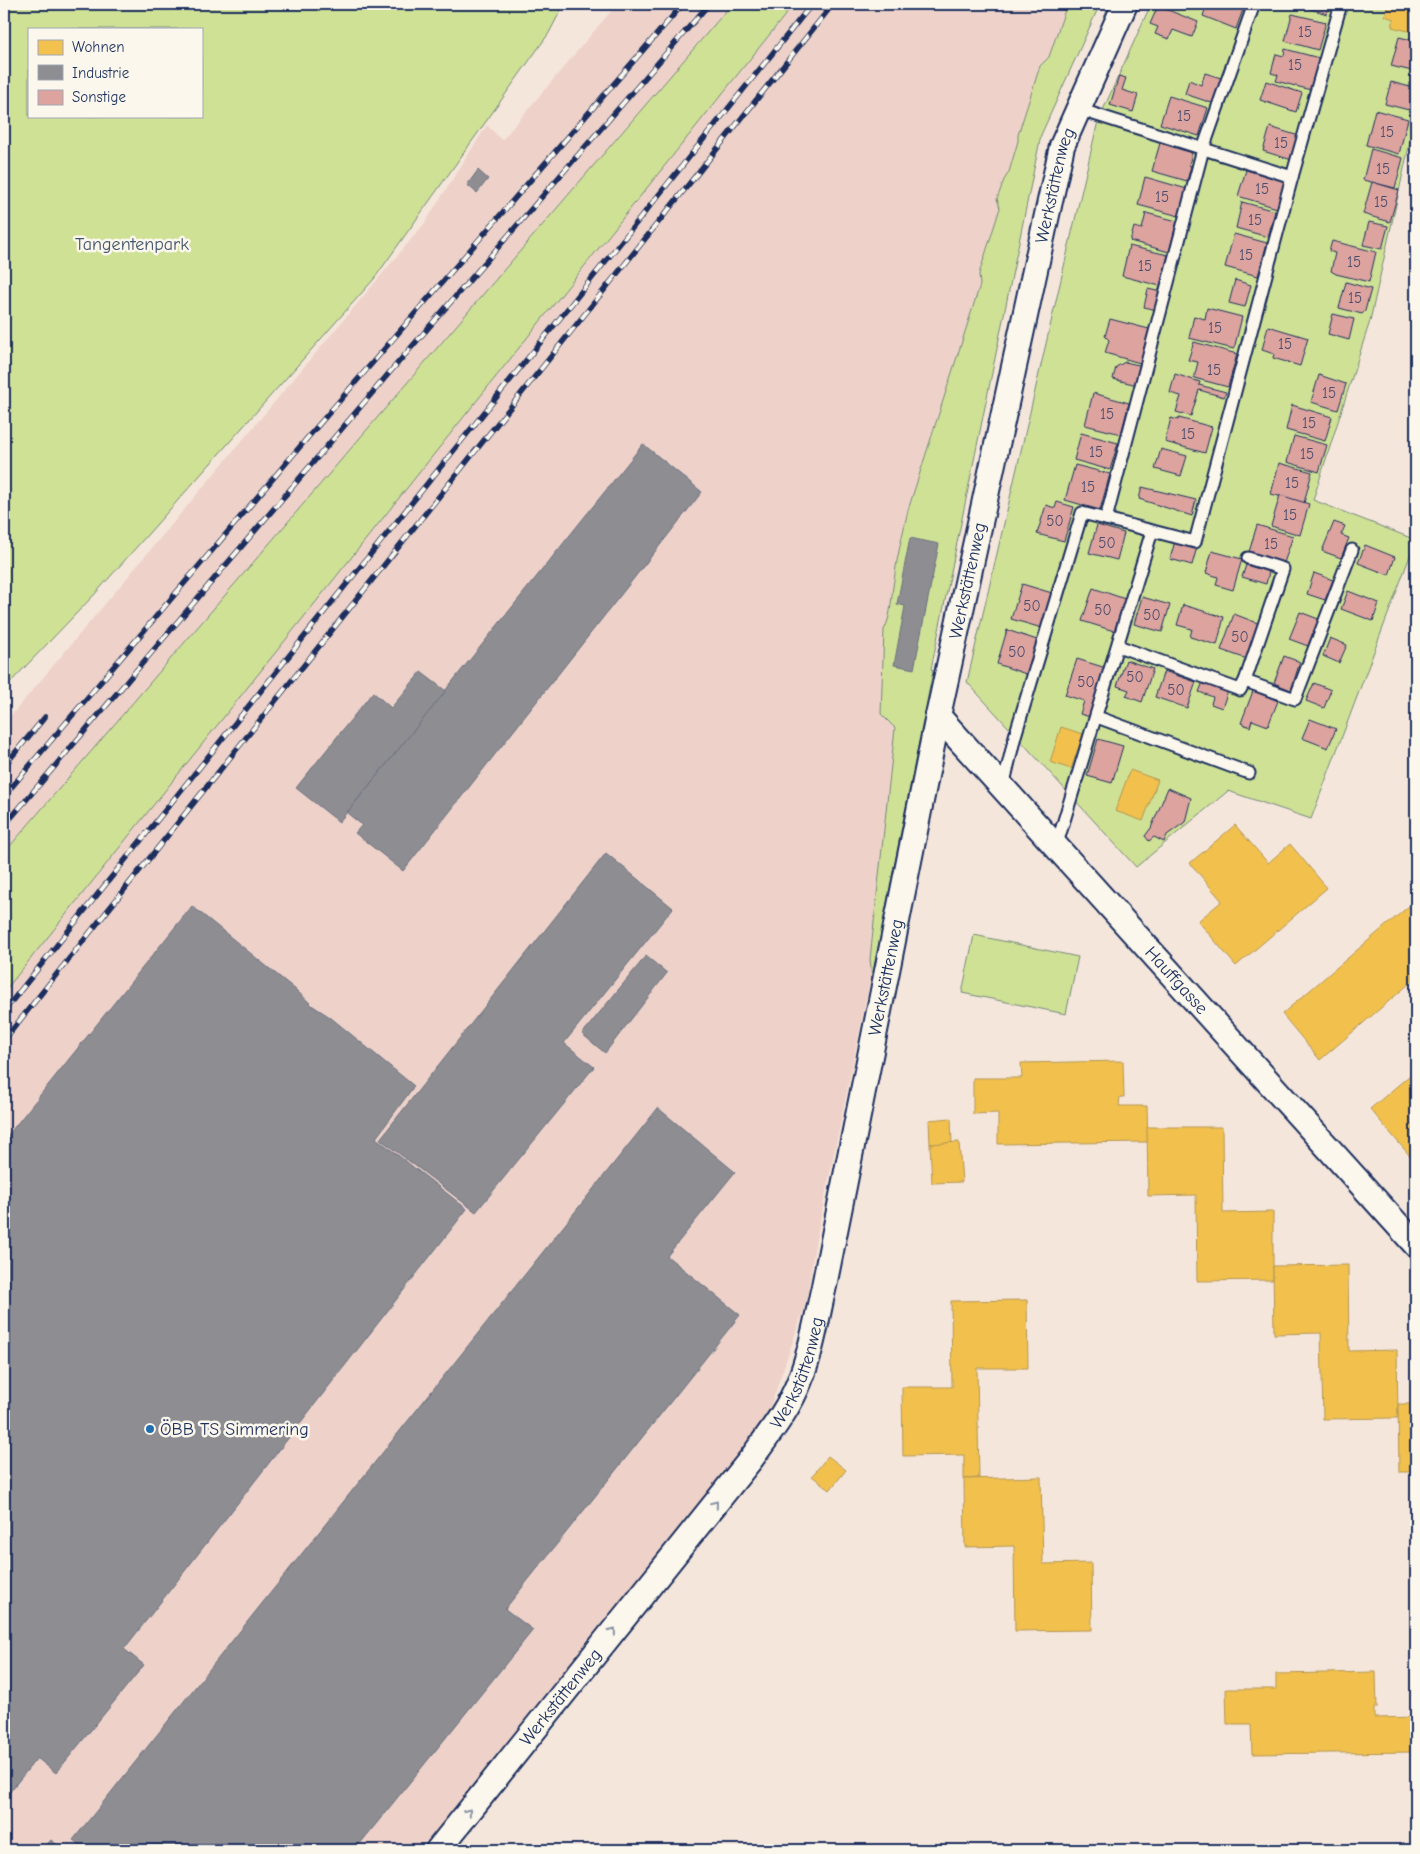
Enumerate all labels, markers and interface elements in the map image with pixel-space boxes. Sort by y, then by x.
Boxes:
house number: 15 [1298,23,1312,41]
legend [28,28,202,118]
text: Wohnen [72,38,125,56]
house number: 15 [1288,56,1302,74]
text: Industrie [72,64,130,82]
text: Sonstige [72,88,126,106]
house number: 15 [1177,107,1191,125]
house number: 15 [1380,123,1394,141]
street label: Werkstättenweg [1031,124,1080,245]
house number: 15 [1274,134,1288,152]
house number: 15 [1376,160,1390,178]
house number: 15 [1255,180,1269,198]
house number: 15 [1155,188,1169,206]
house number: 15 [1374,193,1388,211]
house number: 15 [1248,211,1262,229]
park label: Tangentenpark [75,234,189,255]
house number: 15 [1239,246,1253,264]
house number: 15 [1347,253,1361,271]
house number: 15 [1138,257,1152,275]
house number: 15 [1348,289,1362,307]
house number: 15 [1208,319,1222,337]
house number: 15 [1278,335,1292,353]
house number: 15 [1207,361,1221,379]
house number: 15 [1322,384,1336,402]
house number: 15 [1100,405,1114,423]
house number: 15 [1302,414,1316,432]
house number: 15 [1181,425,1195,443]
house number: 15 [1089,443,1103,461]
house number: 15 [1300,445,1314,463]
house number: 15 [1285,474,1299,492]
house number: 15 [1081,478,1095,496]
house number: 15 [1283,506,1297,524]
house number: 50 [1046,512,1064,530]
street label: Werkstättenweg [945,521,991,641]
house number: 50 [1098,534,1116,552]
house number: 15 [1264,535,1278,553]
house number: 50 [1023,597,1041,615]
house number: 50 [1094,601,1112,619]
house number: 50 [1143,606,1161,624]
house number: 50 [1231,628,1249,646]
house number: 50 [1008,643,1026,661]
house number: 50 [1126,668,1144,686]
house number: 50 [1077,673,1095,691]
house number: 50 [1167,681,1185,699]
street label: Werkstättenweg [864,917,908,1038]
street label: Hauffgasse [1140,942,1212,1019]
street label: Werkstättenweg [766,1315,828,1433]
place label: ÖBB TS Simmering [160,1419,309,1440]
marker: ÖBB TS Simmering [144,1423,156,1435]
one-way arrow [709,1500,718,1509]
one-way arrow [608,1627,617,1636]
street label: Werkstättenweg [516,1644,606,1750]
one-way arrow [463,1809,471,1818]

